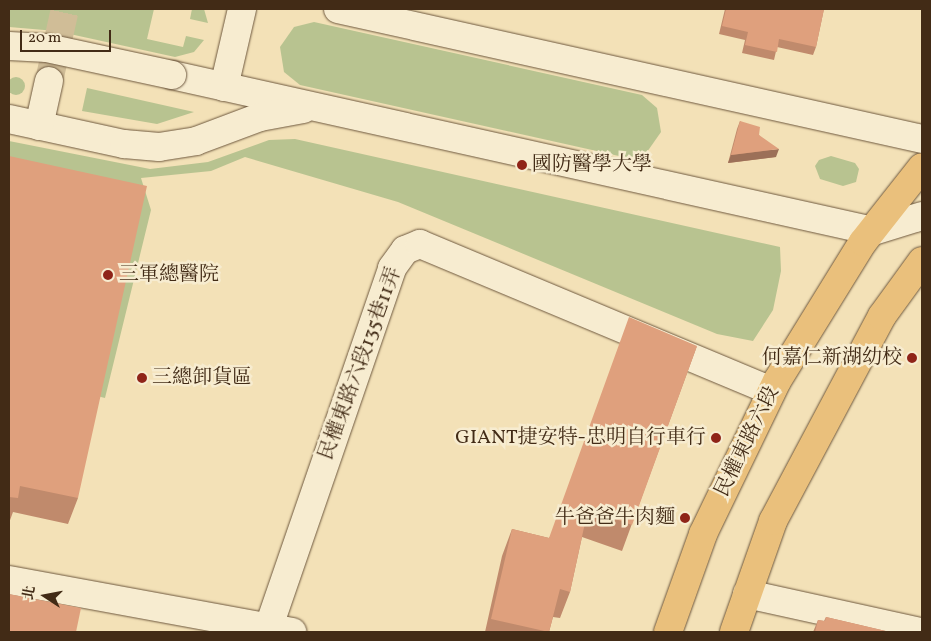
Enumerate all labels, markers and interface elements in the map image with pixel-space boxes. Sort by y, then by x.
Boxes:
scale bar [22,20,114,52]
text: 20 m [28,28,61,49]
place label: 國防醫學大學 [532,153,652,177]
marker: 國防醫學大學 [516,159,528,171]
place label: 三軍總醫院 [119,263,219,287]
street label: 民權東路六段135巷11弄 [315,264,407,464]
marker: 三軍總醫院 [101,268,115,282]
place label: 何嘉仁新湖幼校 [762,346,902,370]
marker: 何嘉仁新湖幼校 [906,352,918,364]
place label: 三總卸貨區 [152,366,252,390]
marker: 三總卸貨區 [136,372,148,384]
street label: 民權東路六段 [711,383,785,501]
place label: GIANT捷安特-忠明自行車行 [455,426,706,450]
marker: GIANT捷安特-忠明自行車行 [710,432,722,444]
place label: 牛爸爸牛肉麵 [555,506,675,530]
marker: 牛爸爸牛肉麵 [679,512,691,524]
north arrow [20,571,70,621]
text: 北 [19,584,40,602]

